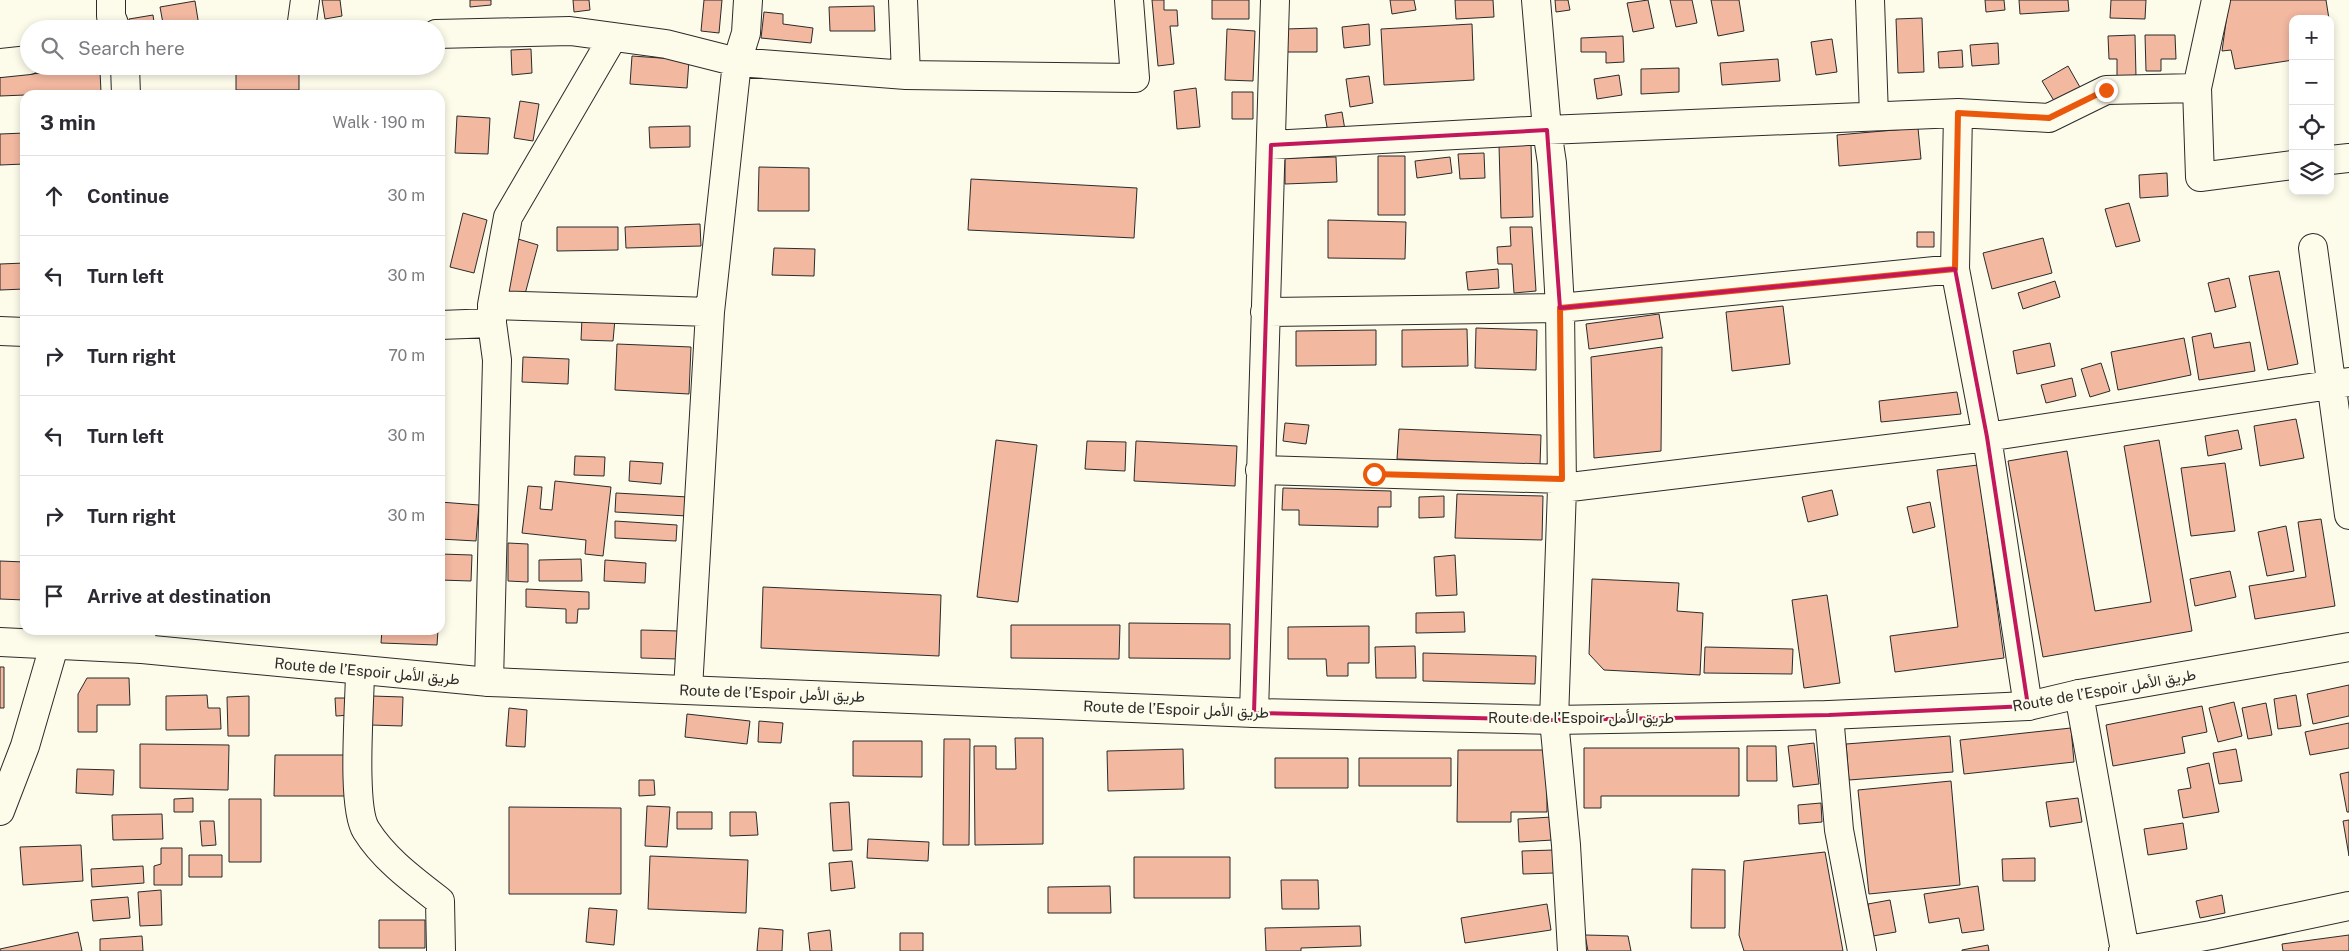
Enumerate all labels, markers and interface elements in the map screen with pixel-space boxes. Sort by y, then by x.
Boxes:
map controls [2289,15,2334,195]
button: + [2289,15,2334,60]
search box [20,20,445,75]
icon: search [38,34,66,62]
text: Search here [78,37,185,59]
button: − [2289,60,2334,105]
route end [2095,79,2118,102]
button: locate [2289,105,2334,150]
text: 3 min [40,110,96,135]
text: Walk · 190 m [333,113,425,132]
button: layers [2289,150,2334,195]
icon: ahead [40,182,68,210]
text: Continue [87,185,169,207]
text: 30 m [388,186,425,205]
icon: left [40,262,68,290]
text: Turn left [87,265,164,287]
text: 30 m [388,266,425,285]
icon: right [40,342,68,370]
text: Turn right [87,345,176,367]
text: 70 m [388,346,425,365]
icon: left [40,422,68,450]
text: Turn left [87,425,164,447]
text: 30 m [388,426,425,445]
route start [1363,463,1386,486]
icon: right [40,502,68,530]
text: Turn right [87,505,176,527]
text: 30 m [388,506,425,525]
icon: arrive [40,582,68,610]
text: Arrive at destination [87,585,271,607]
street label: Route de l’Espoir طريق الأمل [273,654,461,690]
street label: Route de l’Espoir طريق الأمل [2011,665,2198,716]
street label: Route de l’Espoir طريق الأمل [679,681,865,707]
street label: Route de l’Espoir طريق الأمل [1083,697,1269,723]
street label: Route de l’Espoir طريق الأمل [1488,709,1674,728]

